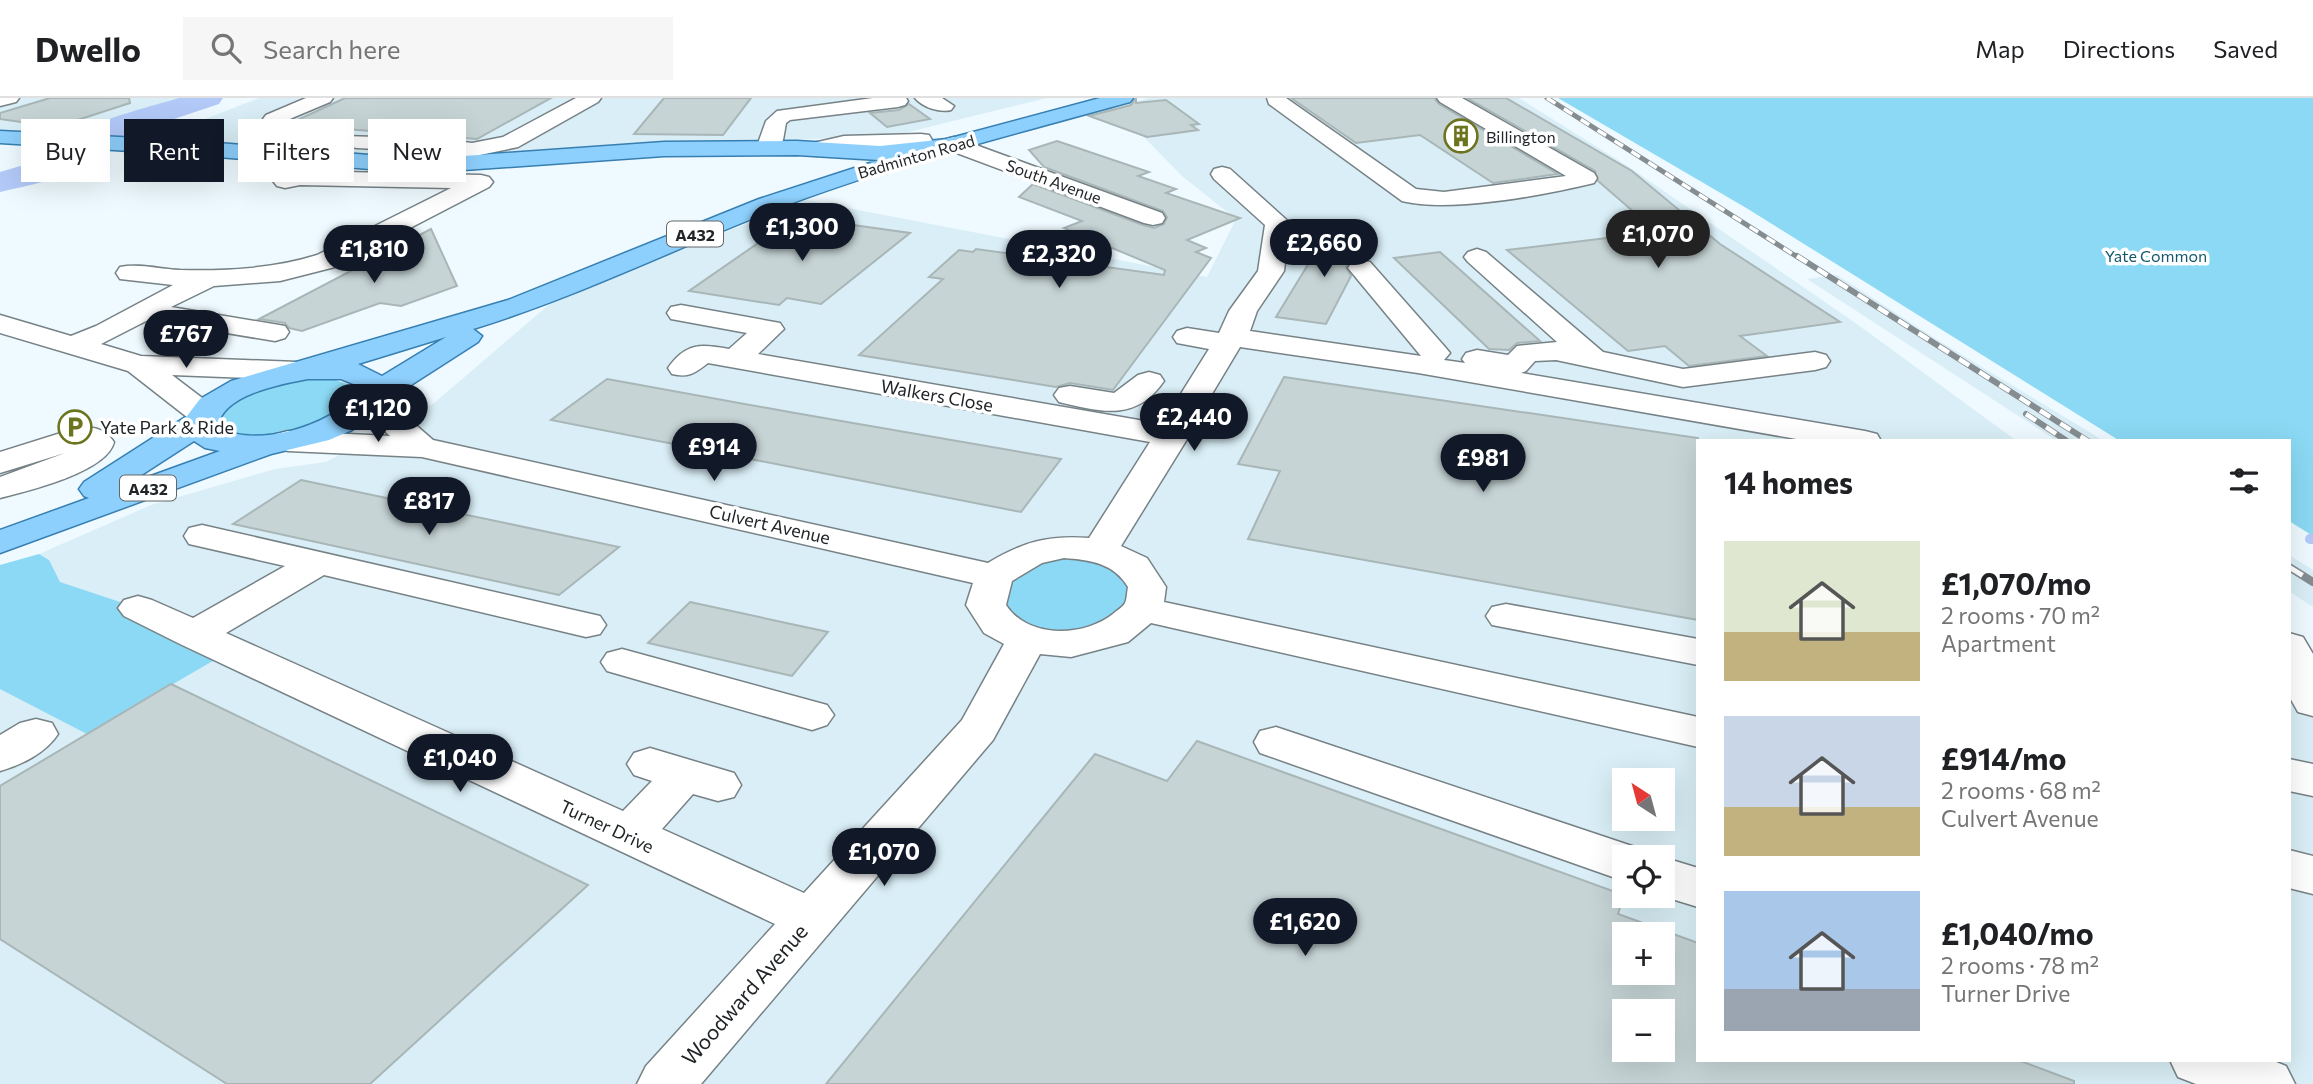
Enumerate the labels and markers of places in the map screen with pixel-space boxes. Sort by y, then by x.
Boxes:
building icon: Billington [1442,117,1480,155]
place label: Billington [1486,127,1556,146]
pin: £1,300 [745,204,859,263]
pin: £1,070 [1601,211,1715,270]
pin: £2,660 [1267,220,1381,279]
pin: £1,810 [317,226,431,285]
pin: £2,320 [1002,230,1116,290]
pin: £767 [145,310,227,370]
pin: £1,120 [321,384,435,444]
pin: £2,440 [1137,394,1251,453]
parking icon: Yate Park & Ride [56,408,94,446]
place label: Yate Park & Ride [100,416,234,438]
pin: £914 [673,424,755,483]
pin: £981 [1442,434,1524,494]
pin: £817 [388,478,470,537]
pin: £1,040 [403,734,517,794]
pin: £1,070 [827,828,941,888]
pin: £1,620 [1248,898,1362,958]

